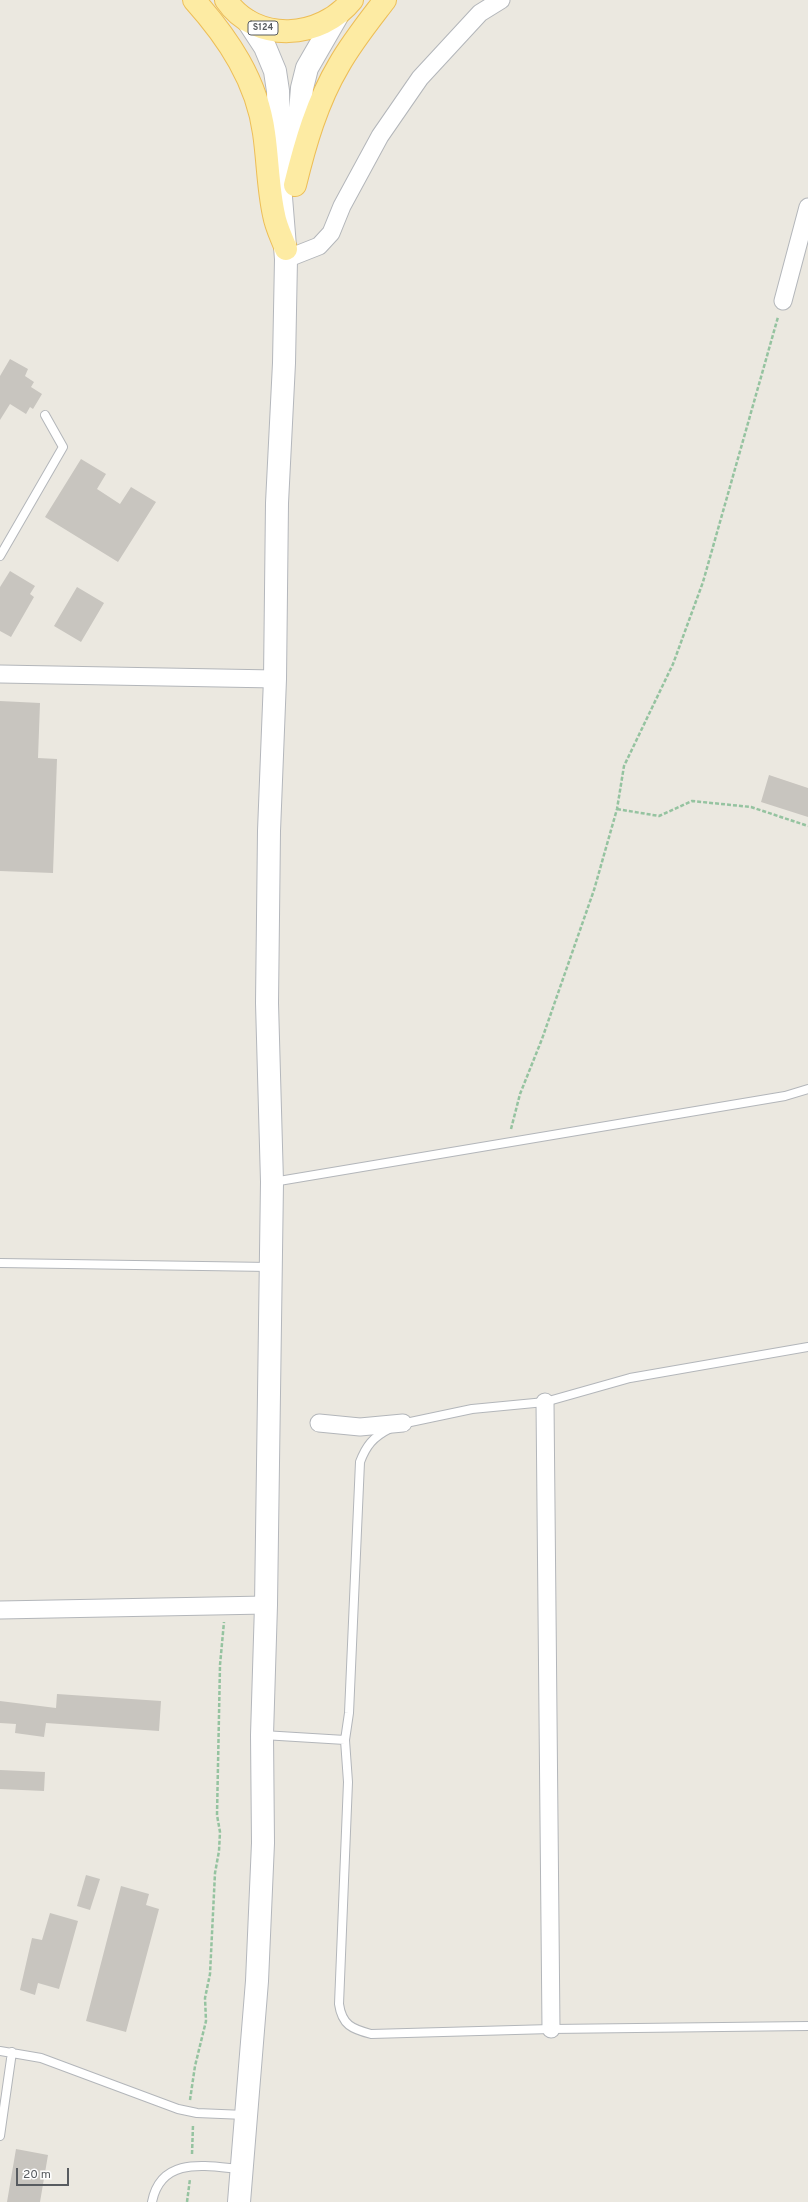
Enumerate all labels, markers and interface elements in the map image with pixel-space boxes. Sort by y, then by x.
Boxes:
road number: S124 [248,21,278,35]
scale bar [18,2160,71,2186]
text: 20 m [23,2167,51,2183]

